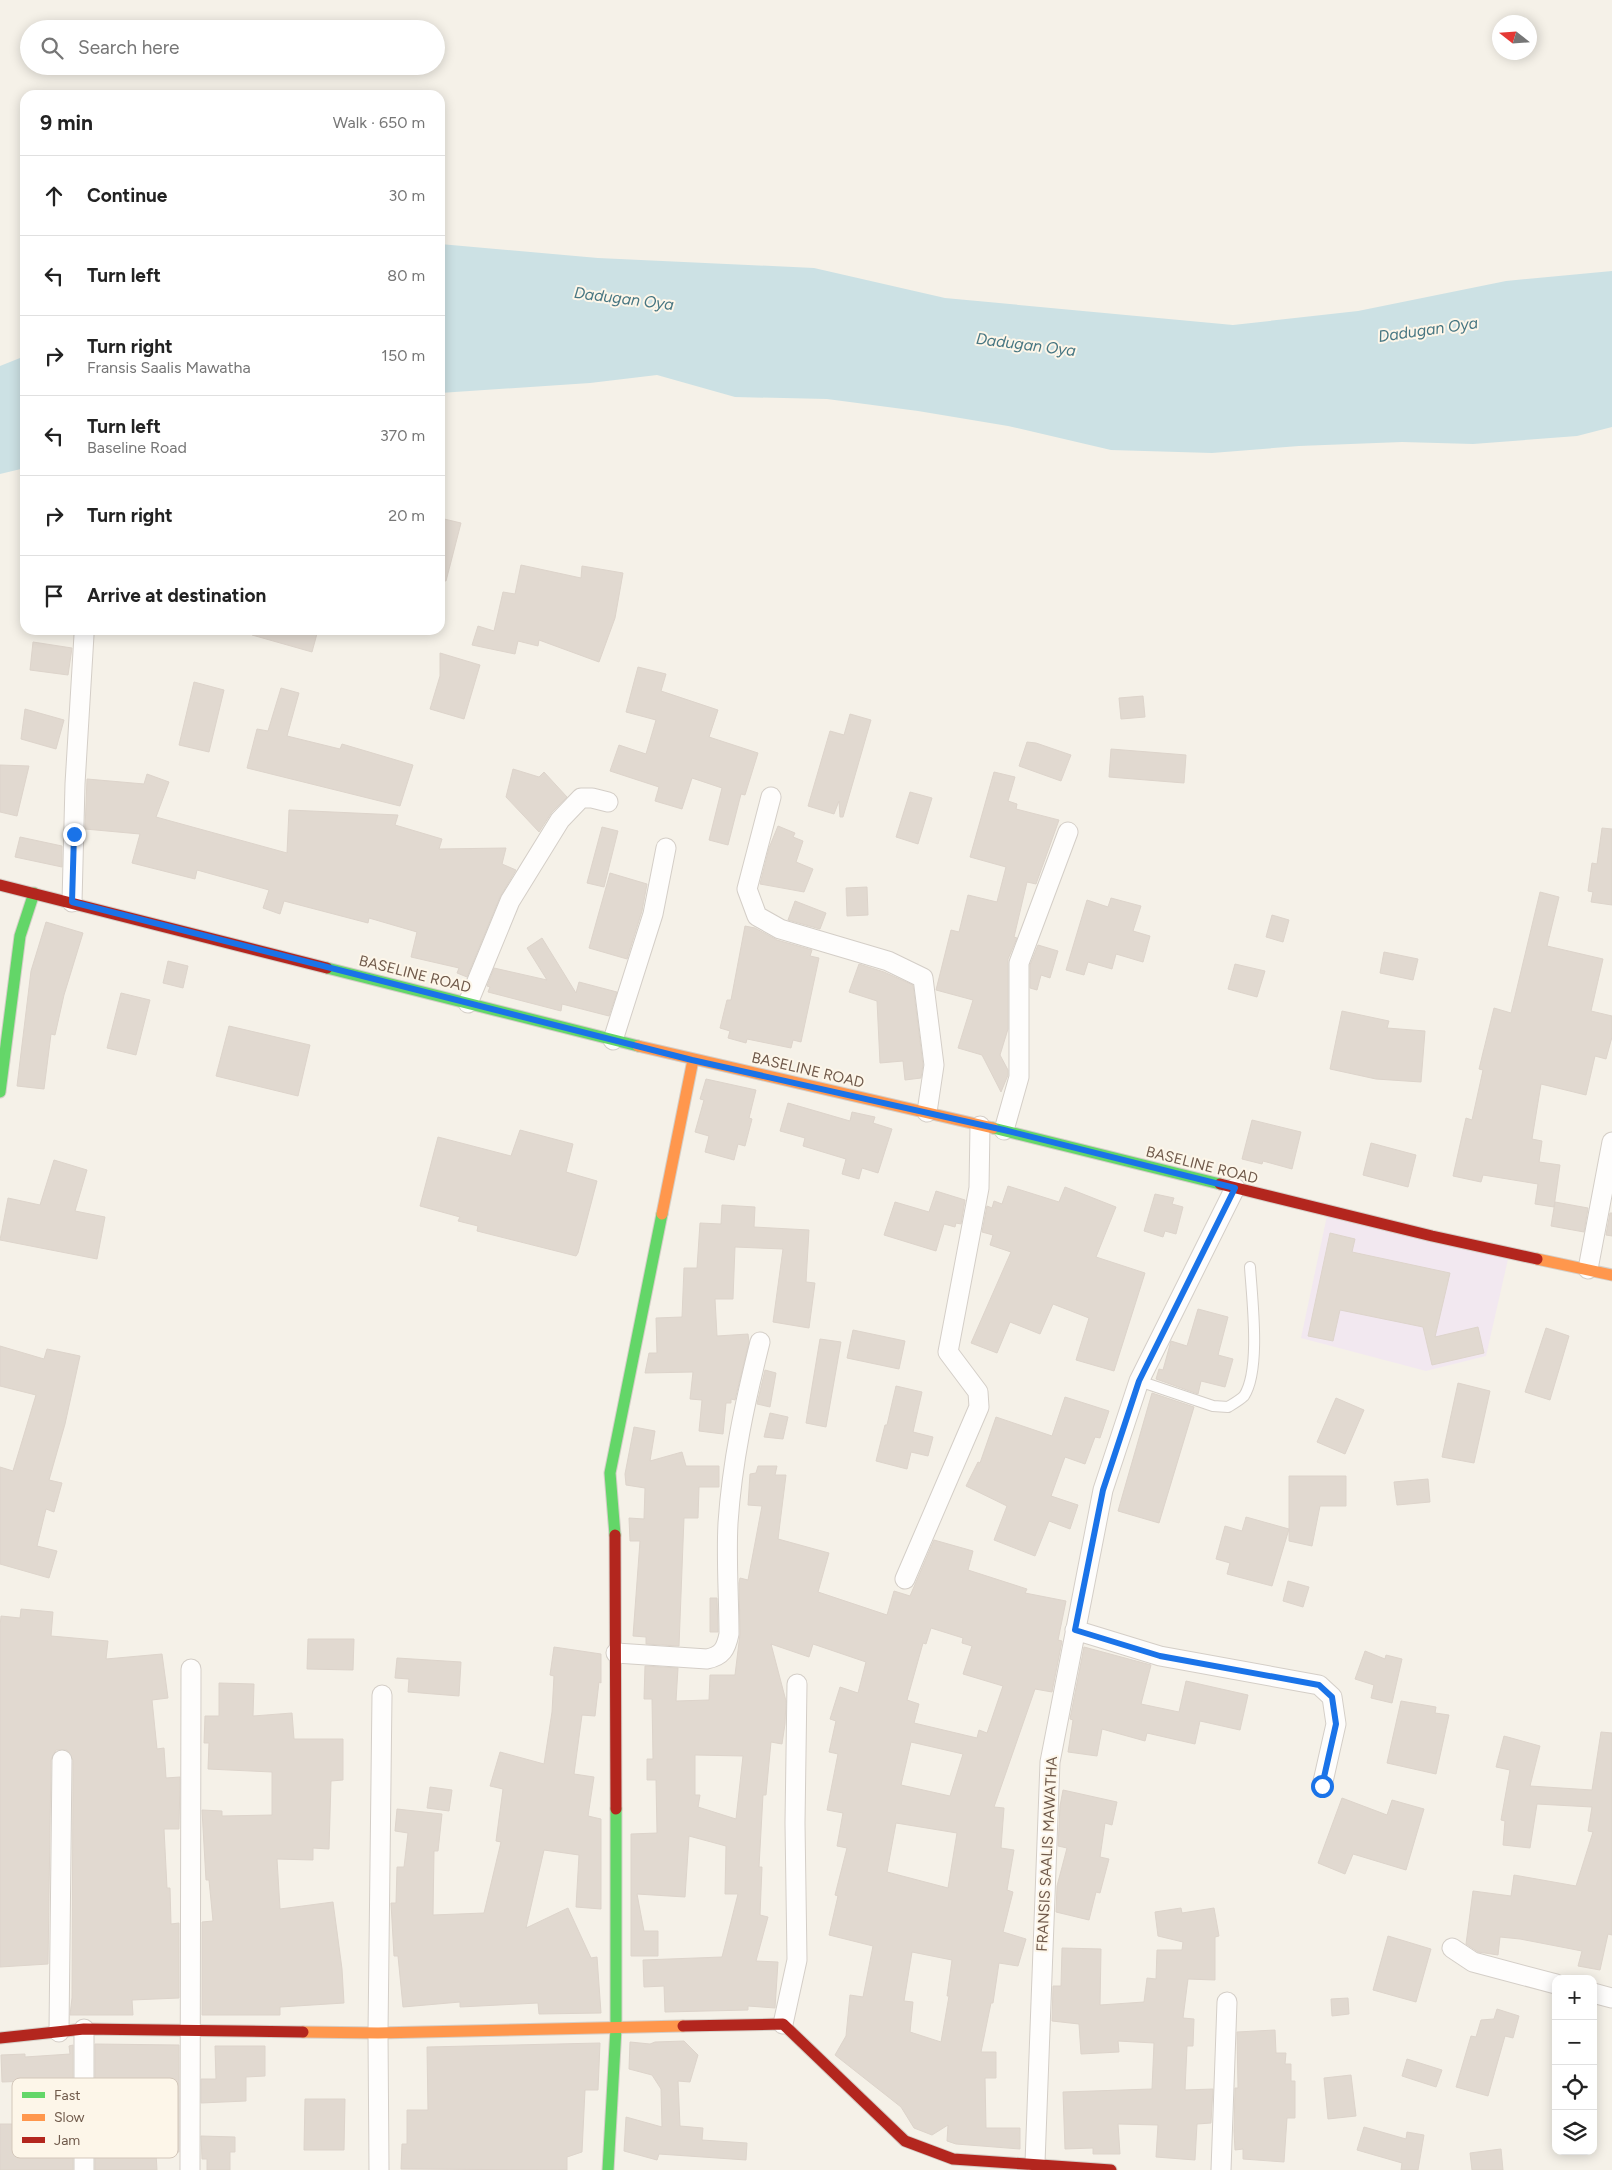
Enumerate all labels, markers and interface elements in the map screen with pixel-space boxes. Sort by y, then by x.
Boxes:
north arrow [1492,15,1537,60]
search box [20,20,445,75]
icon: search [38,34,66,62]
text: Search here [78,36,180,59]
text: 9 min [40,110,93,135]
text: Walk · 650 m [333,113,425,132]
icon: ahead [40,182,68,210]
text: Continue [87,184,167,207]
text: 30 m [388,186,425,205]
icon: left [40,262,68,290]
text: Turn left [87,264,161,287]
text: 80 m [387,266,425,285]
water label: Dadugan Oya [573,283,675,314]
water label: Dadugan Oya [1377,313,1479,346]
water label: Dadugan Oya [975,329,1077,360]
text: Turn right [87,335,173,358]
icon: right [40,342,68,370]
text: 150 m [381,346,425,365]
text: Fransis Saalis Mawatha [87,358,251,377]
text: Turn left [87,415,161,438]
icon: left [40,422,68,450]
text: 370 m [380,426,425,445]
text: Baseline Road [87,438,187,457]
icon: right [40,502,68,530]
text: Turn right [87,504,173,527]
text: 20 m [388,506,425,525]
icon: arrive [40,582,68,610]
text: Arrive at destination [87,584,266,607]
route end [63,823,86,846]
street label: BASELINE ROAD [357,951,473,997]
street label: BASELINE ROAD [750,1048,866,1092]
street label: BASELINE ROAD [1144,1142,1260,1188]
street label: FRANSIS SAALIS MAWATHA [1033,1756,1061,1952]
route start [1311,1775,1334,1798]
map controls [1552,1975,1597,2155]
button: + [1552,1975,1597,2020]
button: − [1552,2020,1597,2065]
button: locate [1552,2065,1597,2110]
legend [12,2078,178,2158]
text: Fast [54,2087,80,2104]
text: Slow [54,2109,85,2126]
button: layers [1552,2110,1597,2155]
text: Jam [54,2132,80,2149]

